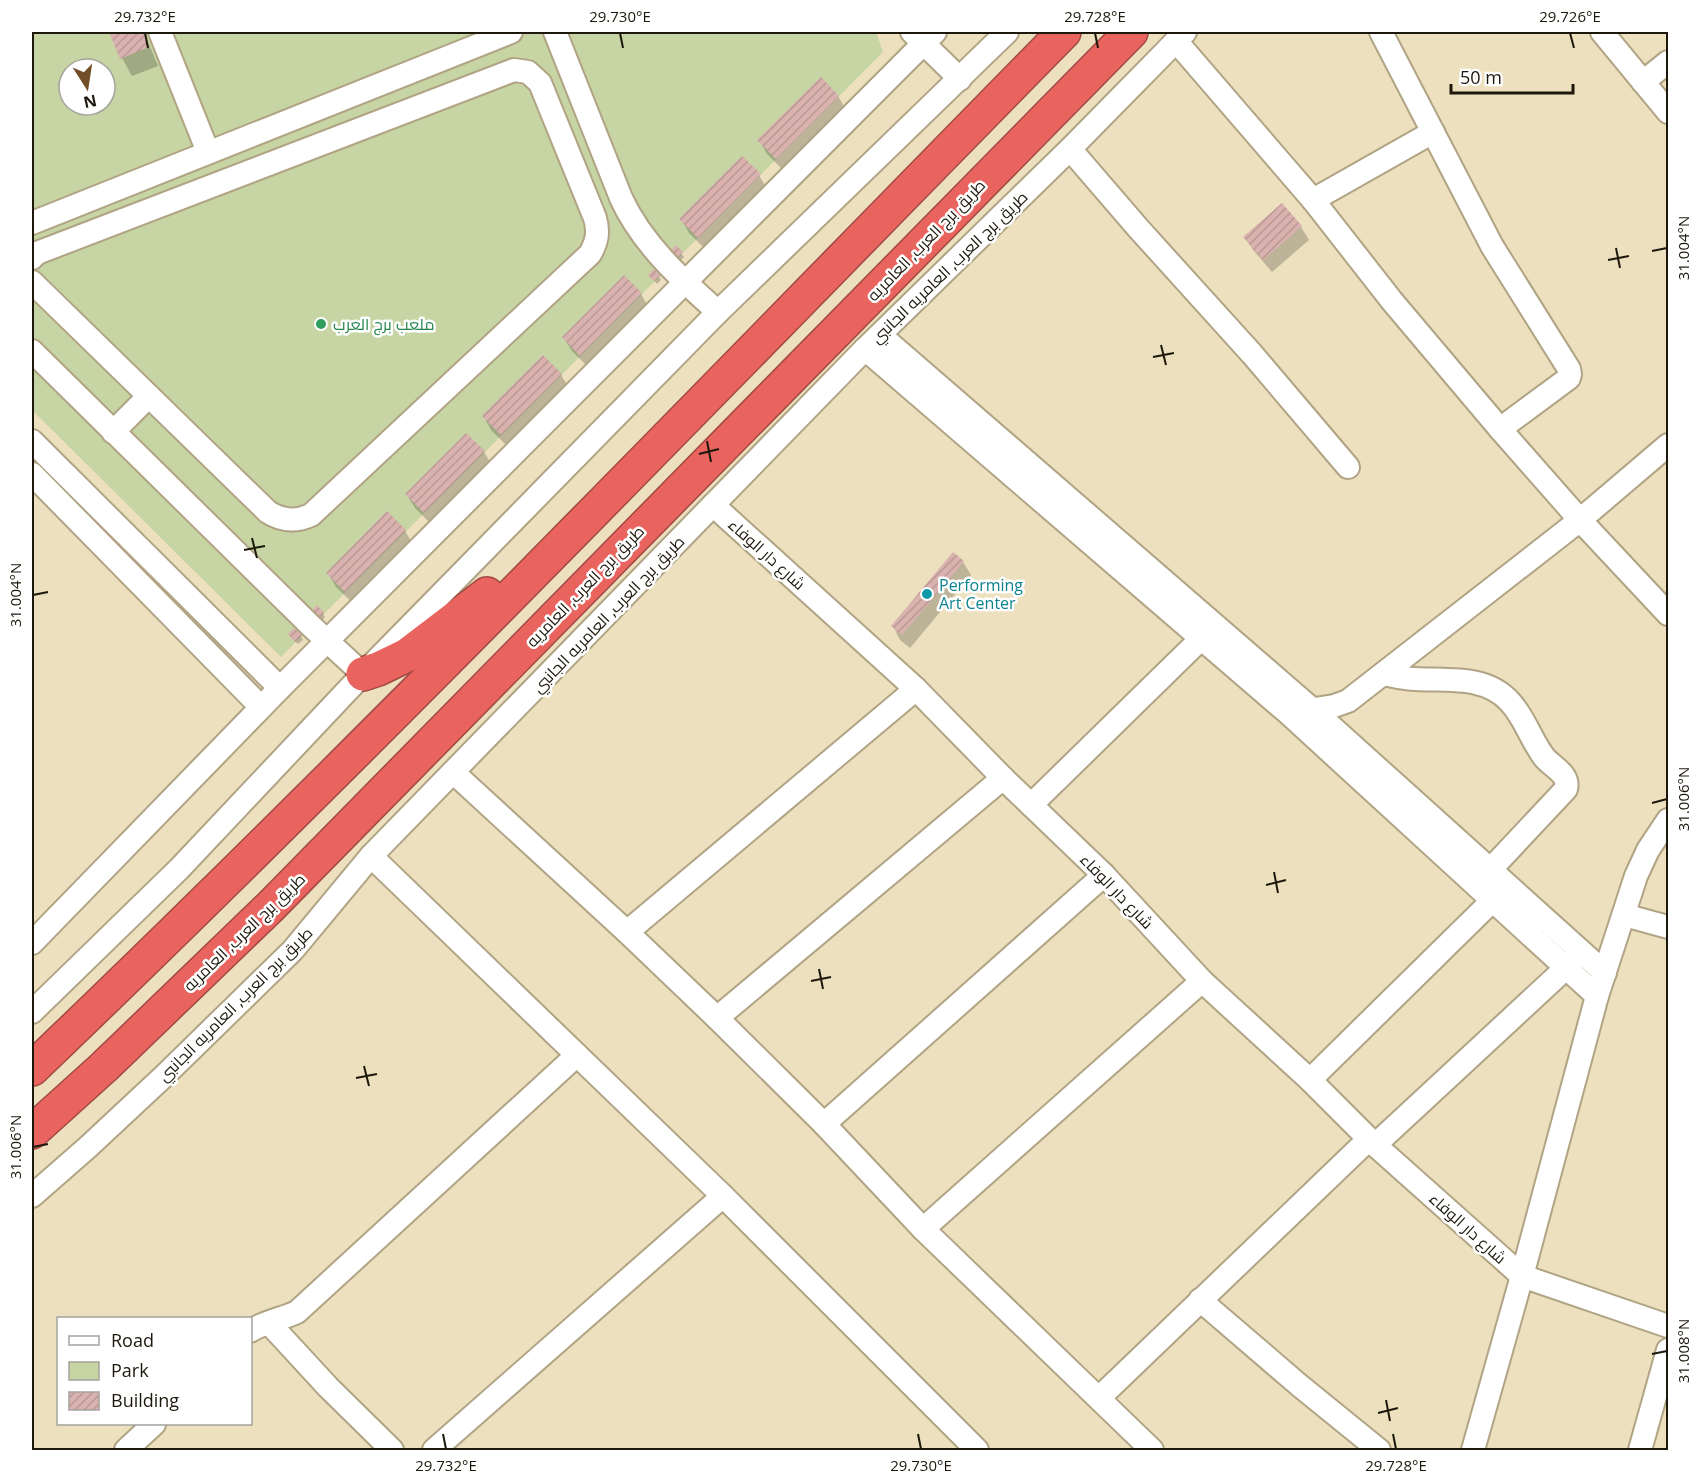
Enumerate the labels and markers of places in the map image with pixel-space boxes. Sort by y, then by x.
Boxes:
place label: ملعب برج العرب [333,313,434,336]
marker: ملعب برج العرب [314,317,328,331]
place label: Performing Art Center [939,574,1023,614]
marker: Performing Art Center [920,587,934,601]

